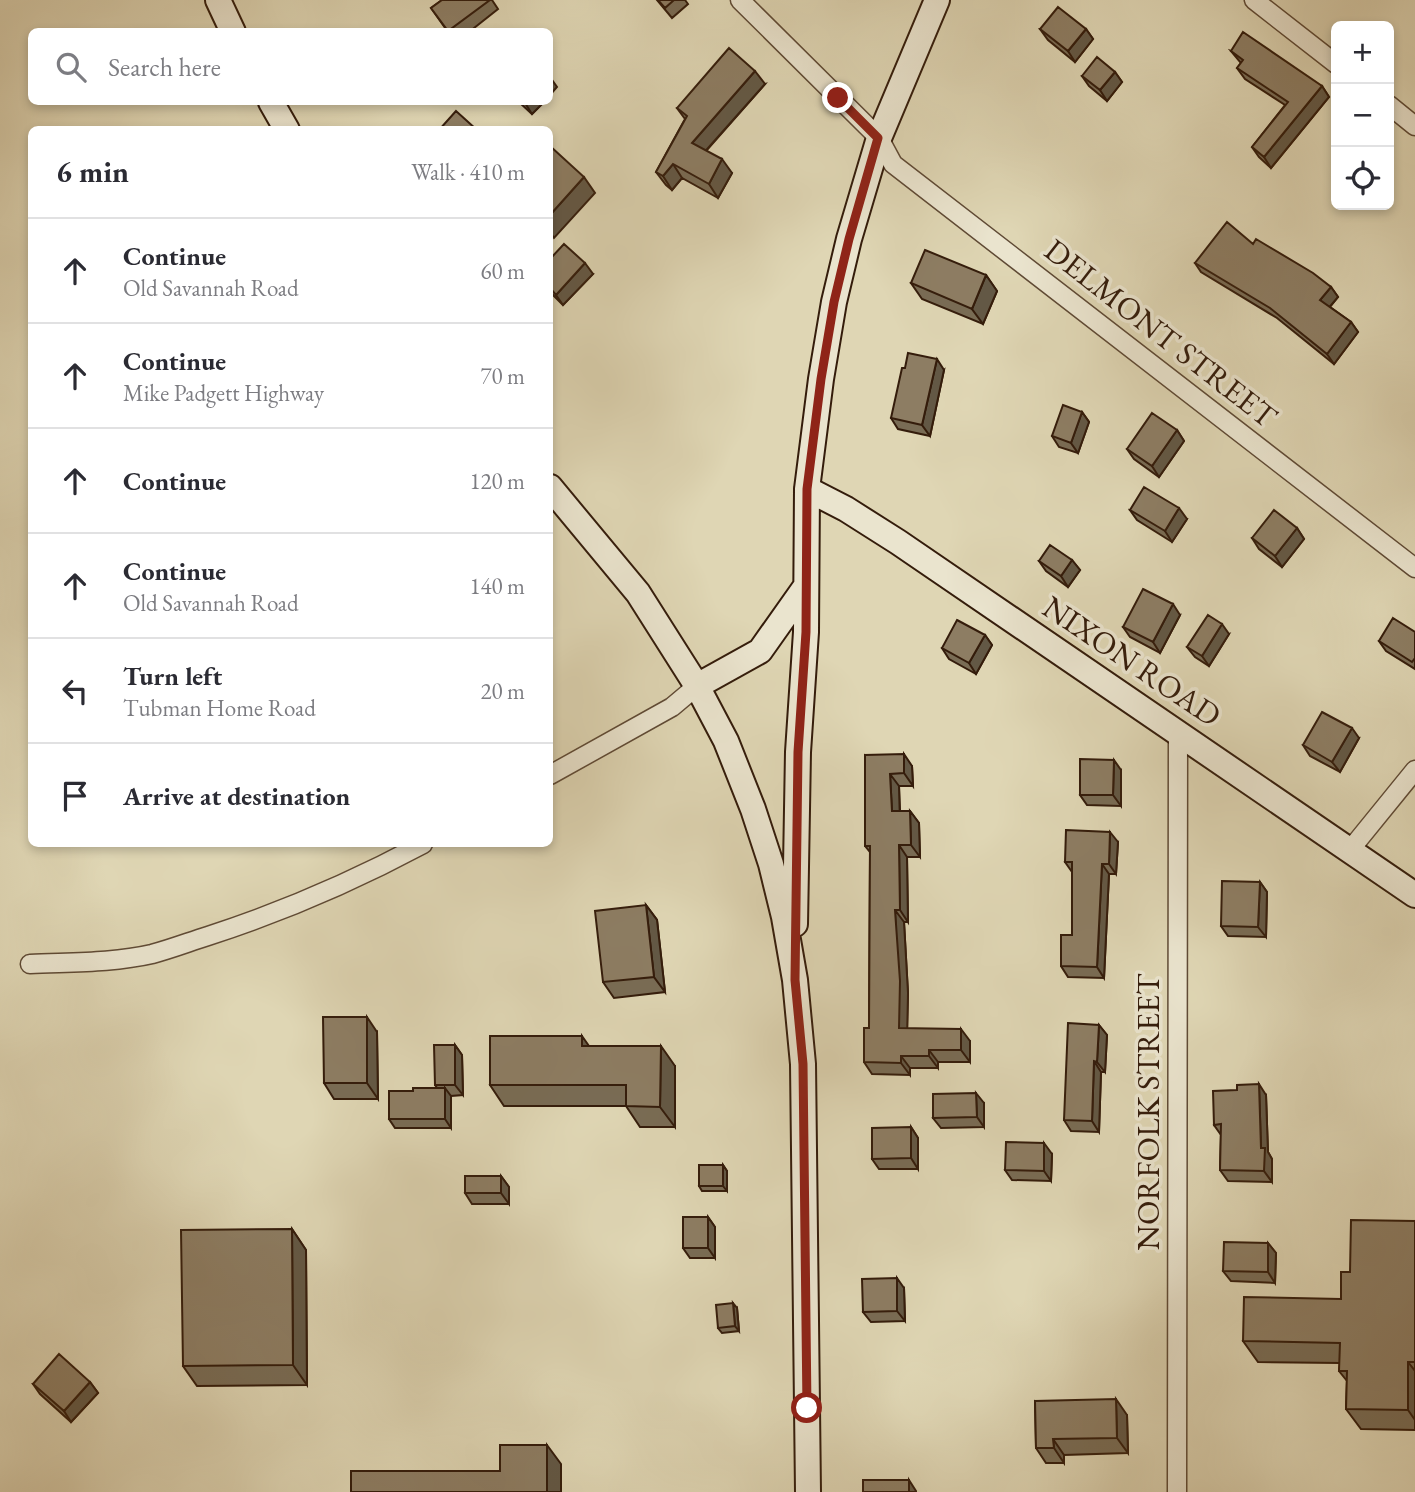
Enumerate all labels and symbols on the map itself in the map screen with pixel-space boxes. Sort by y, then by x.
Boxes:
route end [822,82,853,113]
street label: DELMONT STREET [1036,229,1286,437]
street label: NIXON ROAD [1035,586,1229,736]
street label: NORFOLK STREET [1127,973,1169,1250]
route start [791,1392,822,1423]

